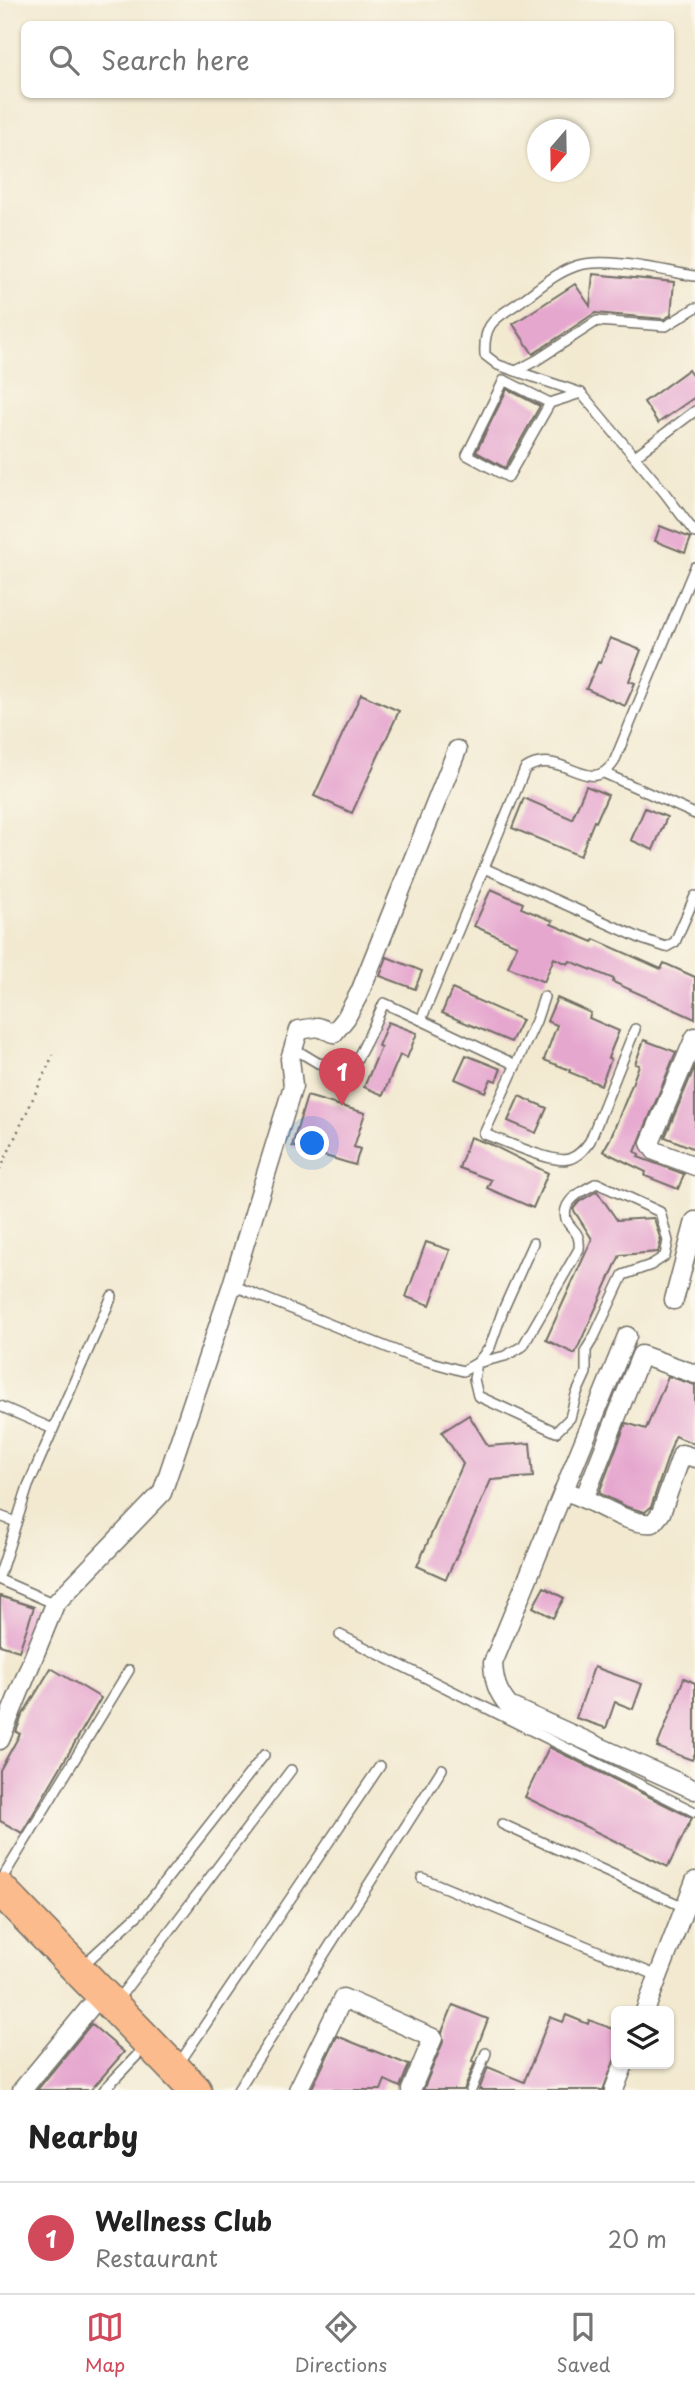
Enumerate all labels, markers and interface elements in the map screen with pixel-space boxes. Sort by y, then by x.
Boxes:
search box [21,21,674,98]
text: Search here [101,40,250,79]
icon: search [45,41,83,79]
north arrow [527,119,590,182]
pin: 1 [319,1048,365,1106]
your location [295,1126,329,1160]
map controls [611,2006,674,2069]
button: layers [611,2006,674,2069]
text: Nearby [28,2113,138,2158]
text: Wellness Club [95,2201,272,2240]
text: 1 [46,2221,57,2256]
text: 20 m [608,2221,667,2256]
text: Restaurant [95,2240,218,2275]
tab: Map [85,2308,125,2378]
tab: Directions [295,2308,387,2378]
tab: Saved [556,2308,610,2378]

